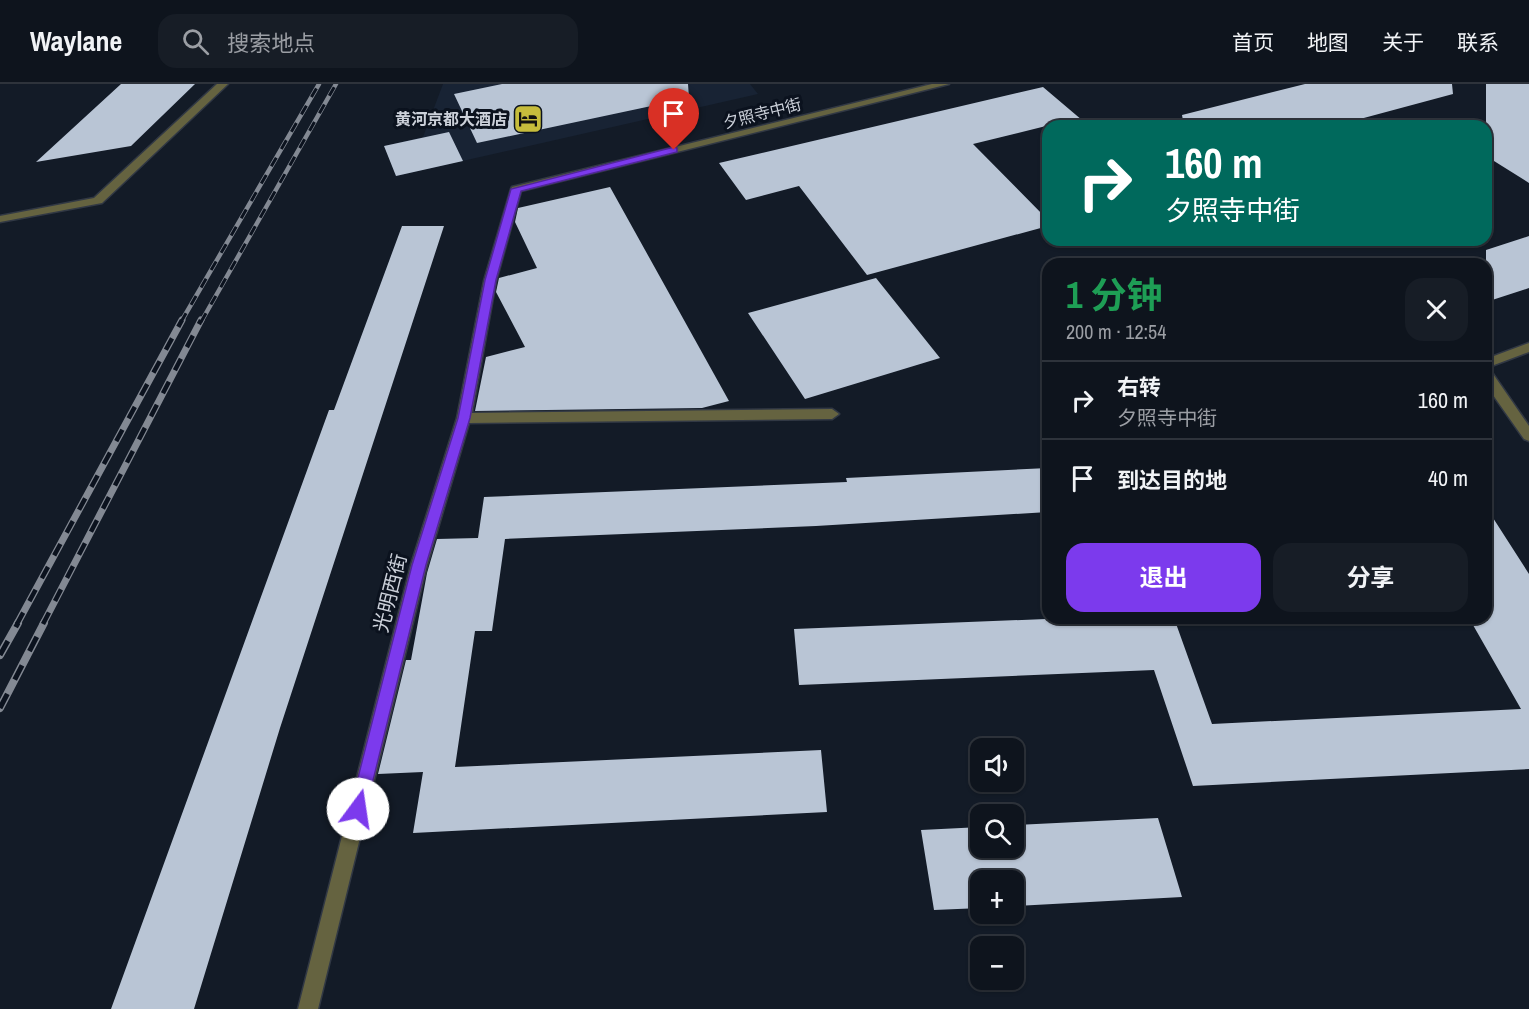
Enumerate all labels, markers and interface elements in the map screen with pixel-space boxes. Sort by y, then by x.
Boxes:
search box [158,14,578,68]
text: Waylane [30,22,122,60]
icon: search [179,25,212,58]
text: 搜索地点 [227,28,315,58]
text: 首页 [1232,28,1274,57]
text: 地图 [1307,28,1349,57]
text: 关于 [1382,28,1424,57]
text: 联系 [1457,28,1499,57]
pin [648,88,699,150]
street label: 夕照寺中街 [721,93,803,133]
icon: arrive [657,97,690,130]
hotel icon: 黄河京都大酒店 [512,103,544,135]
place label: 黄河京都大酒店 [395,108,507,130]
text: 160 m [1165,135,1263,191]
icon: right [1066,144,1144,222]
text: 夕照寺中街 [1165,192,1300,228]
text: 1 分钟 [1066,271,1163,319]
button: close [1405,278,1468,341]
text: 200 m · 12:54 [1066,318,1166,345]
text: 右转 [1117,372,1161,402]
icon: right [1066,384,1099,417]
text: 160 m [1418,385,1468,415]
text: 夕照寺中街 [1117,404,1217,431]
icon: arrive [1066,462,1099,495]
text: 40 m [1428,463,1468,493]
text: 到达目的地 [1117,465,1227,495]
button: 退出 [1066,543,1261,612]
button: 分享 [1273,543,1468,612]
street label: 光明西街 [367,551,412,635]
map controls [970,738,1024,990]
button: sound [970,738,1024,792]
position arrow [326,777,390,841]
button: search [970,804,1024,858]
button: + [970,870,1024,924]
button: − [970,936,1024,990]

